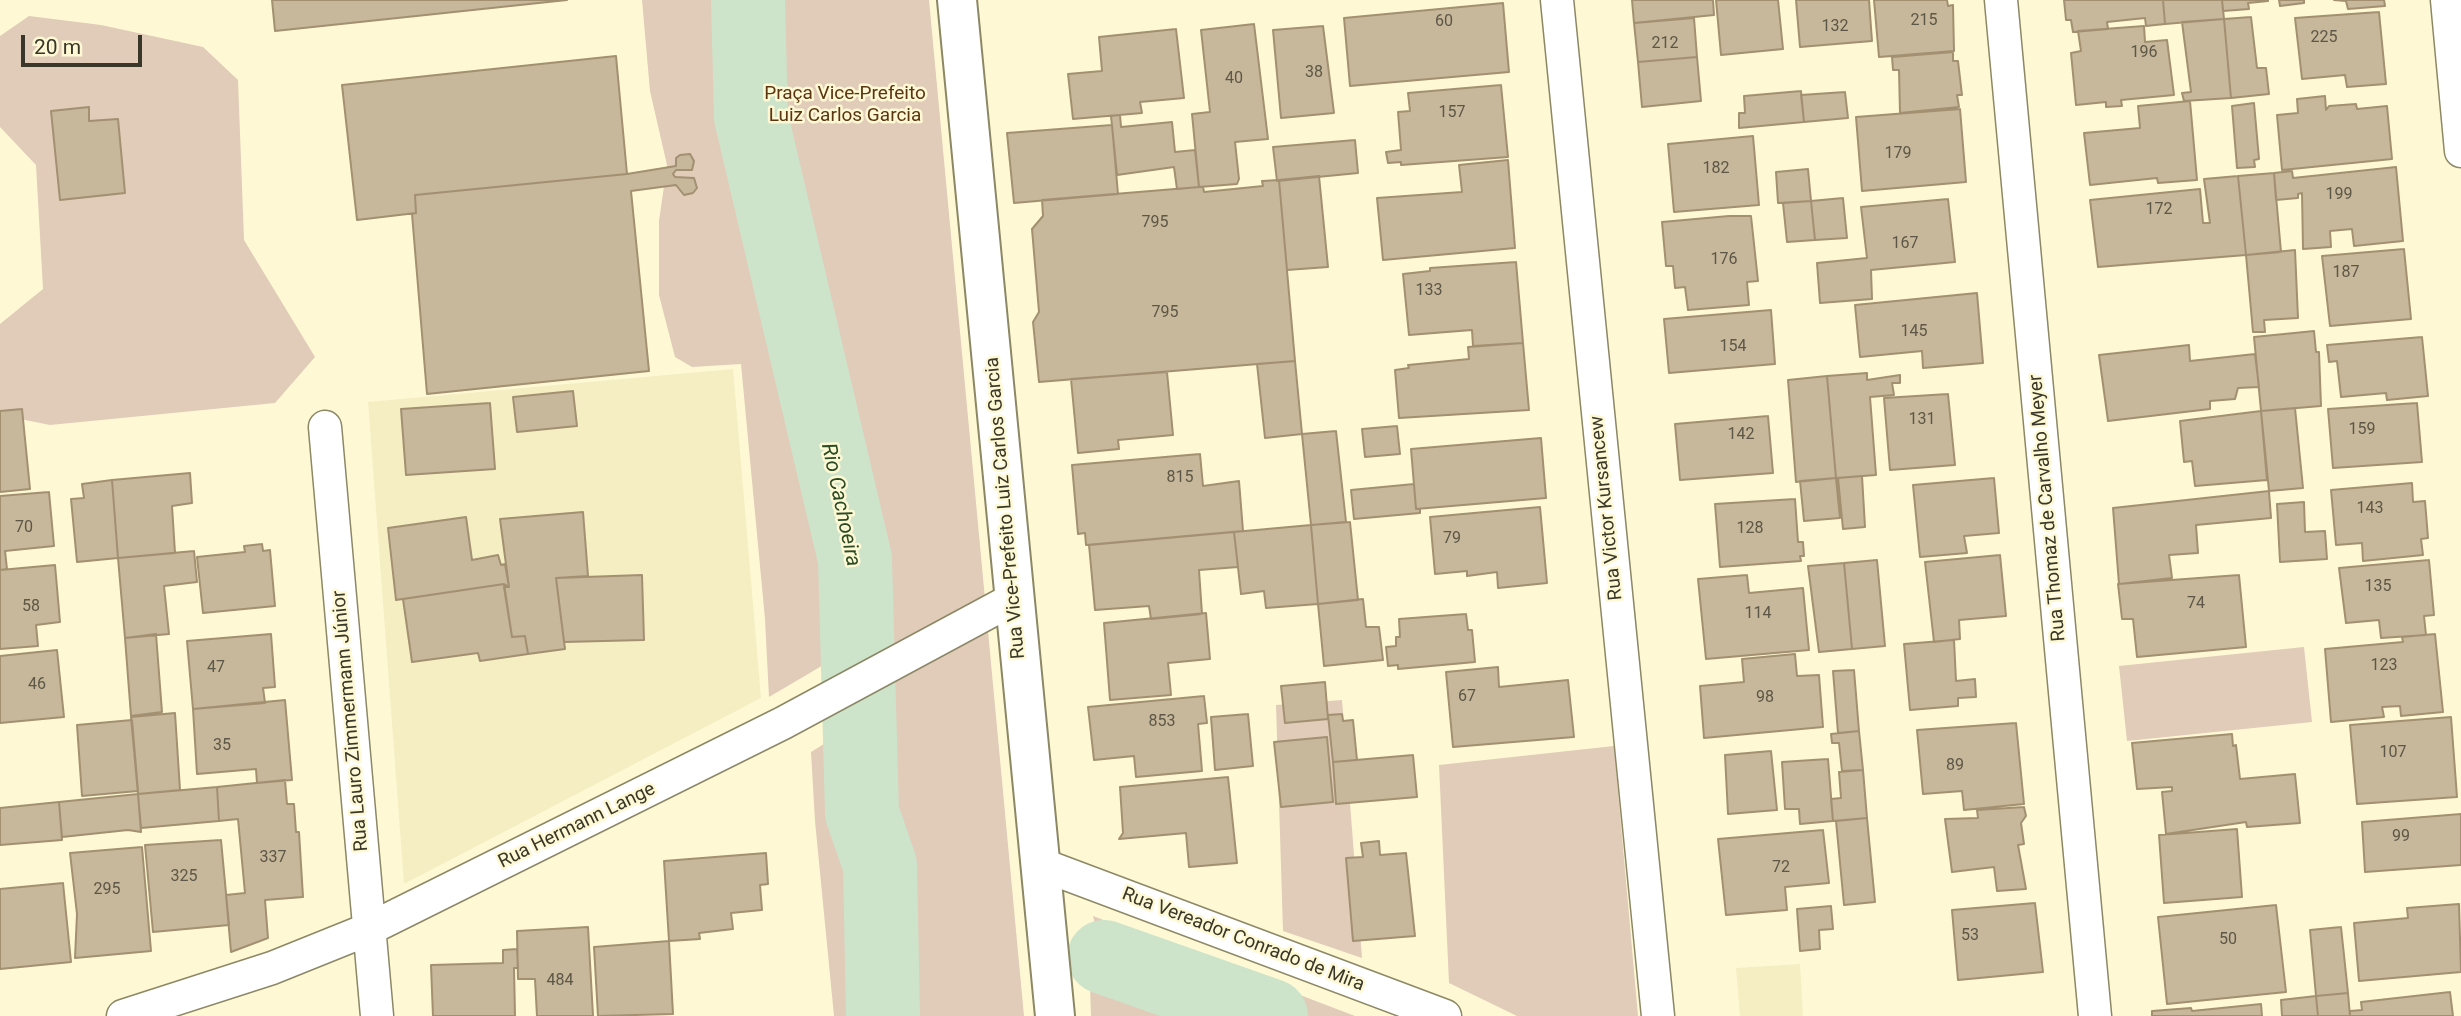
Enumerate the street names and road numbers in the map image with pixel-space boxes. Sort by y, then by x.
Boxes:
street label: Rua Vice-Prefeito Luiz Carlos Garcia [981,356,1031,660]
street label: Rua Thomaz de Carvalho Meyer [2025,374,2071,642]
street label: Rua Victor Kursancew [1586,415,1628,601]
street label: Rua Lauro Zimmermann Júnior [328,590,374,852]
street label: Rua Hermann Lange [495,778,659,874]
street label: Rua Vereador Conrado de Mira [1119,883,1367,997]

